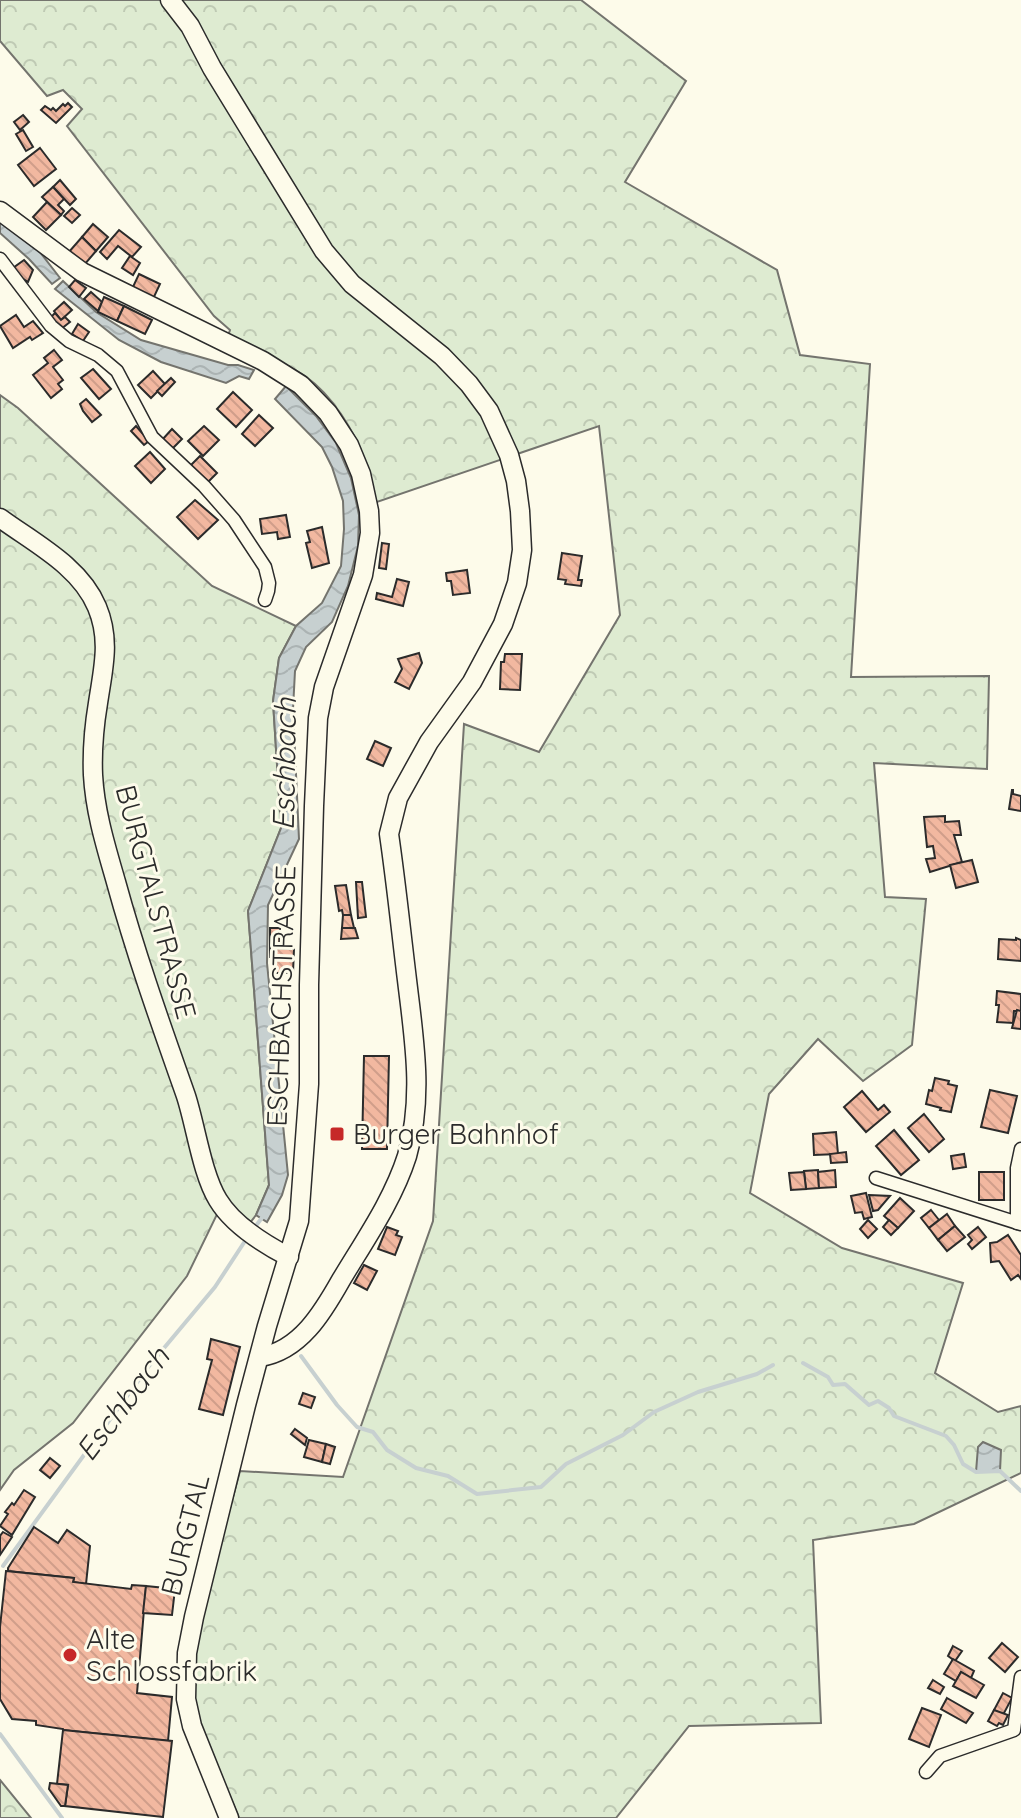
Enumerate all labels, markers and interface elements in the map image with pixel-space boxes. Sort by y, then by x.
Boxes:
water label: Eschbach [264,696,304,831]
street label: BURGTALSTRASSE [108,781,205,1023]
street label: ESCHBACHSTRASSE [258,865,303,1127]
place label: Burger Bahnhof [353,1116,559,1151]
marker: Burger Bahnhof [328,1125,346,1143]
water label: Eschbach [67,1338,178,1468]
street label: BURGTAL [153,1470,217,1599]
place label: Alte Schlossfabrik [86,1621,257,1688]
marker: Alte Schlossfabrik [61,1646,79,1664]

